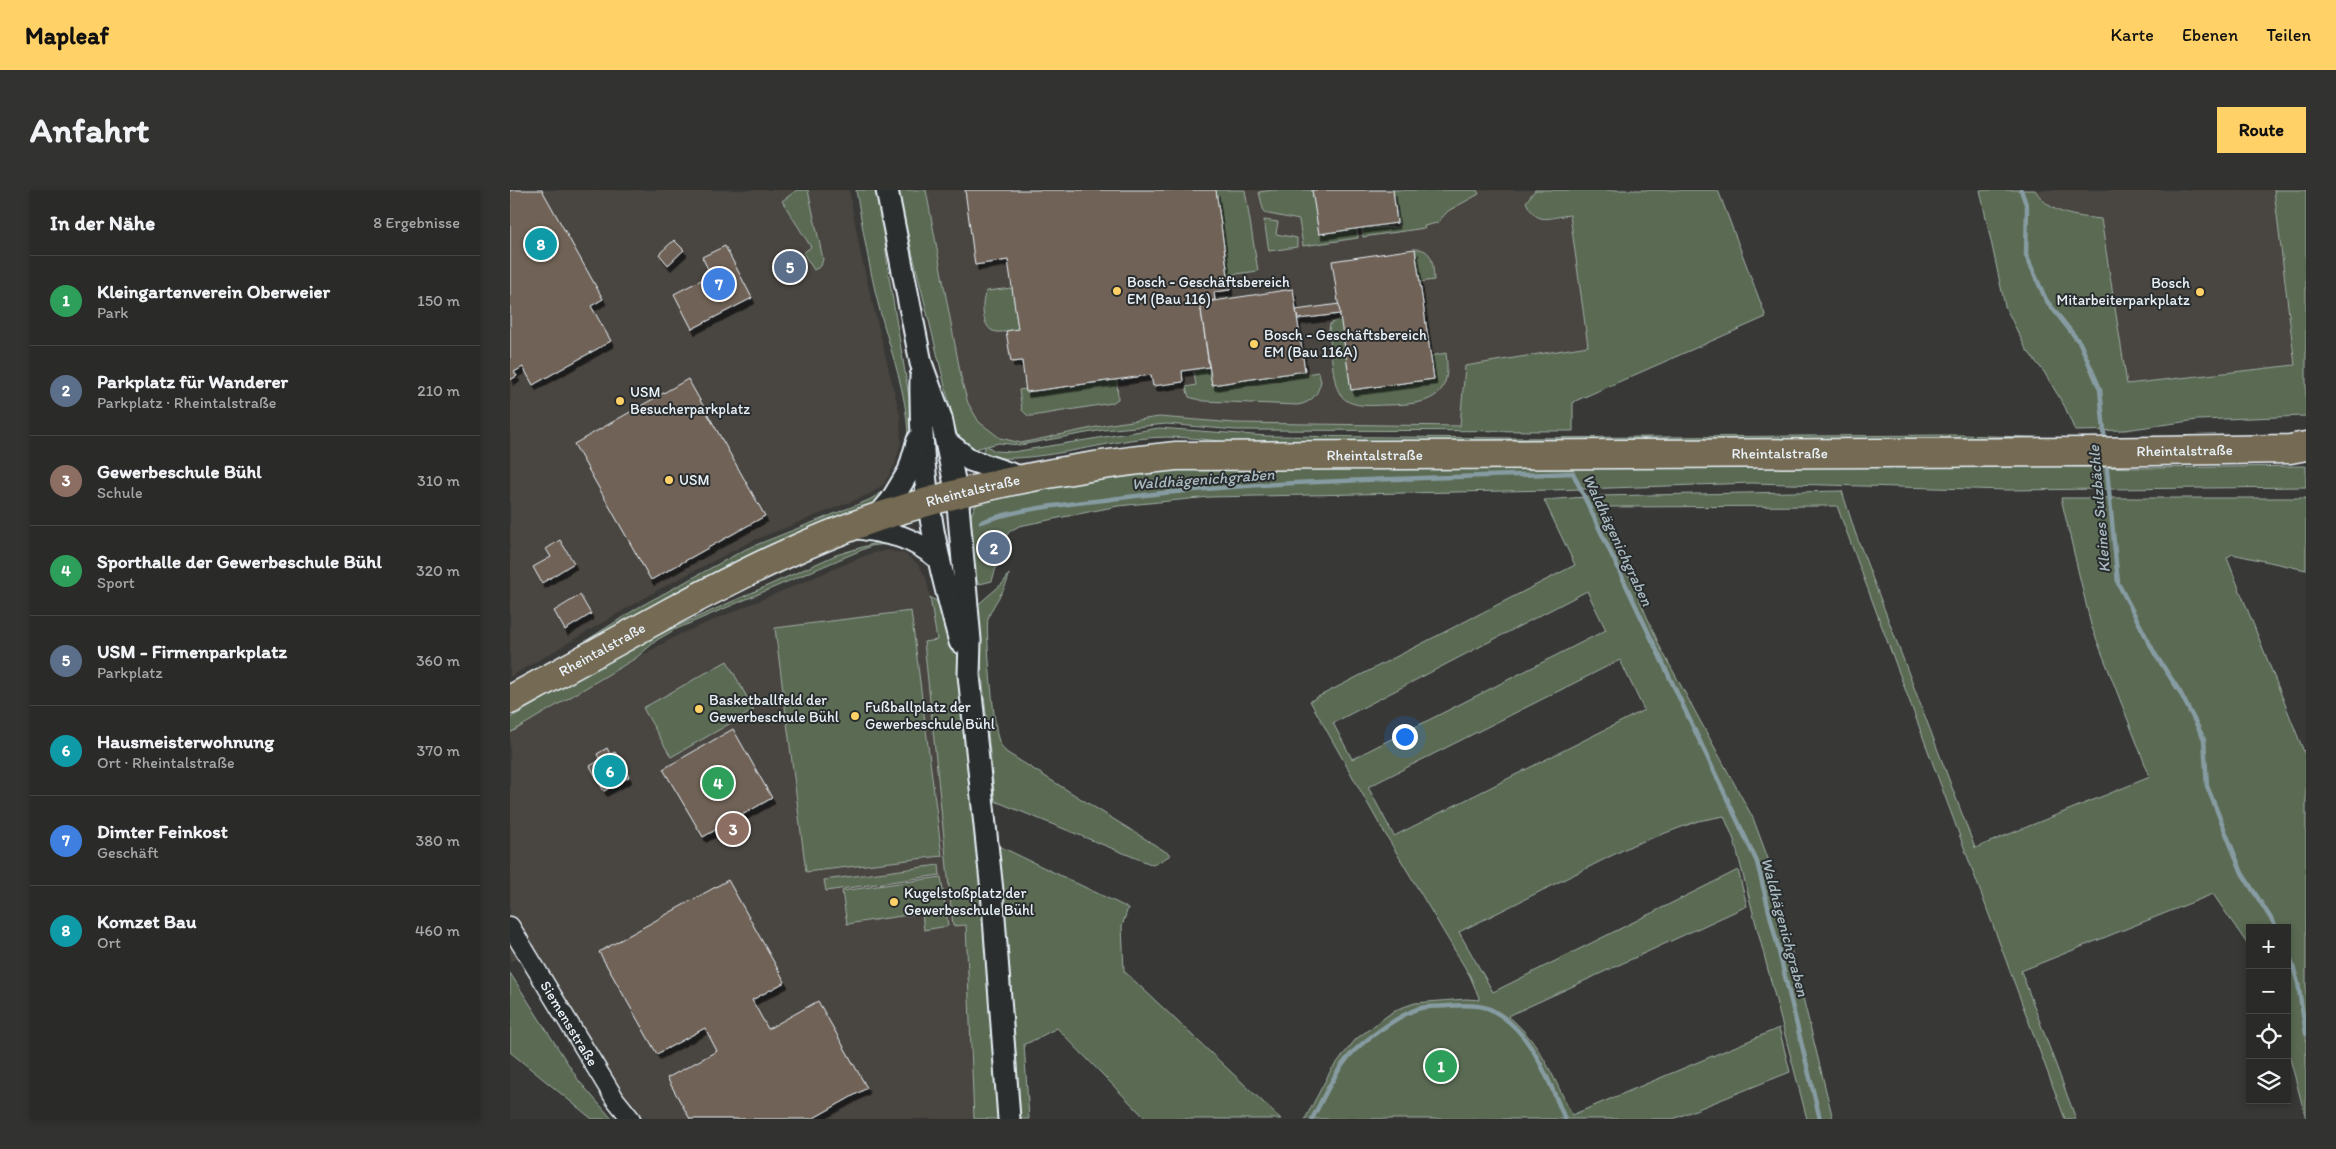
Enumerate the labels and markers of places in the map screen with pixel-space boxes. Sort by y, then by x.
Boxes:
pin: 8 [525,225,557,263]
pin: 5 [774,248,806,286]
pin: 7 [703,265,735,303]
place label: Bosch - Geschäftsbereich EM (Bau 116) [1127,273,1290,308]
place label: Bosch Mitarbeiterparkplatz [2056,274,2190,309]
marker: Bosch - Geschäftsbereich EM (Bau 116) [1111,285,1123,297]
marker: Bosch Mitarbeiterparkplatz [2194,286,2206,298]
place label: Bosch - Geschäftsbereich EM (Bau 116A) [1264,326,1427,361]
marker: Bosch - Geschäftsbereich EM (Bau 116A) [1248,338,1260,350]
place label: USM Besucherparkplatz [630,383,750,418]
marker: USM Besucherparkplatz [614,395,626,407]
place label: USM [679,471,709,489]
marker: USM [663,474,675,486]
pin: 2 [978,529,1010,567]
place label: Basketballfeld der Gewerbeschule Bühl [709,691,840,726]
place label: Fußballplatz der Gewerbeschule Bühl [865,698,996,733]
marker: Basketballfeld der Gewerbeschule Bühl [693,703,705,715]
marker: Fußballplatz der Gewerbeschule Bühl [849,710,861,722]
pin: 6 [594,752,626,790]
pin: 4 [702,764,734,802]
pin: 3 [717,810,749,848]
place label: Kugelstoßplatz der Gewerbeschule Bühl [904,884,1035,919]
marker: Kugelstoßplatz der Gewerbeschule Bühl [888,896,900,908]
pin: 1 [1425,1047,1457,1085]

